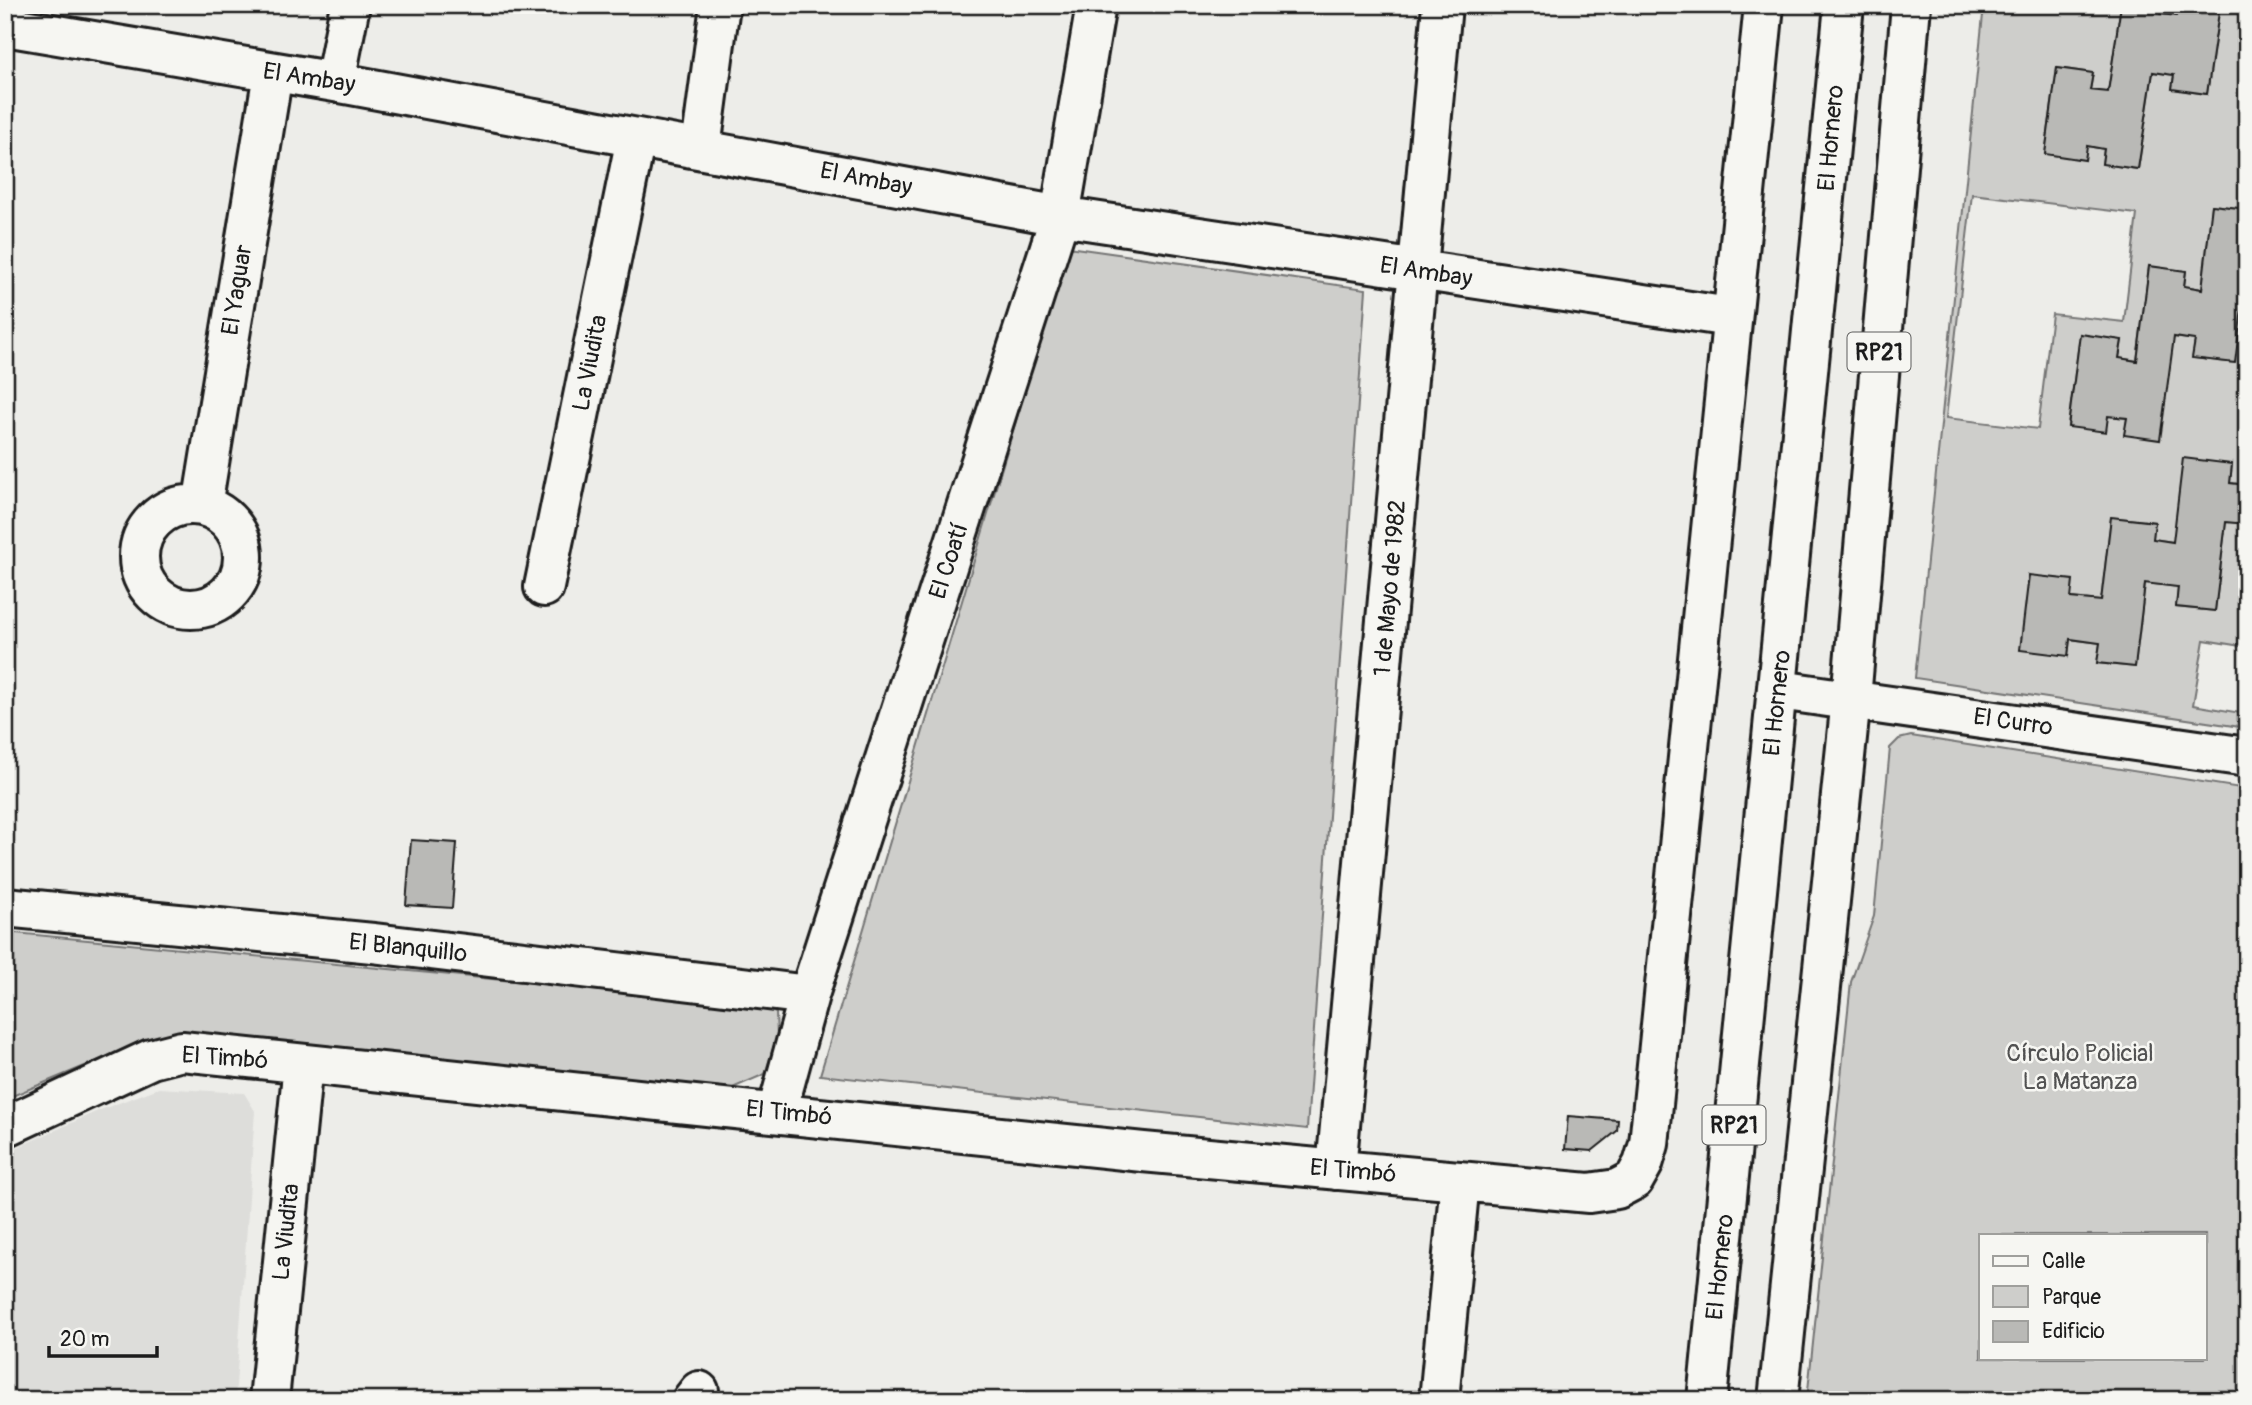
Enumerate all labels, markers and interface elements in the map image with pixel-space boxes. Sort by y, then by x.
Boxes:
street label: El Ambay [261,56,357,100]
street label: El Hornero [1812,84,1850,192]
street label: El Ambay [818,156,914,202]
street label: El Yaguar [216,242,259,337]
street label: El Ambay [1378,250,1474,294]
street label: La Viudita [566,312,614,414]
road number: RP21 [1848,332,1910,372]
street label: 1 de Mayo de 1982 [1368,499,1412,677]
street label: El Coatí [923,519,975,603]
street label: El Hornero [1757,648,1797,757]
street label: El Curro [1971,702,2055,742]
street label: El Blanquillo [348,927,469,969]
park label: Círculo Policial La Matanza [2006,1039,2154,1096]
street label: El Timbó [181,1041,269,1075]
street label: El Timbó [744,1094,834,1132]
road number: RP21 [1702,1106,1766,1144]
street label: El Timbó [1309,1153,1397,1189]
street label: La Viudita [266,1182,306,1282]
street label: El Hornero [1700,1212,1740,1321]
legend [1979,1234,2206,1360]
text: Calle [2042,1248,2086,1275]
text: Parque [2042,1284,2101,1311]
scale bar [49,1314,158,1358]
text: Edificio [2042,1318,2105,1345]
text: 20 m [60,1326,109,1353]

